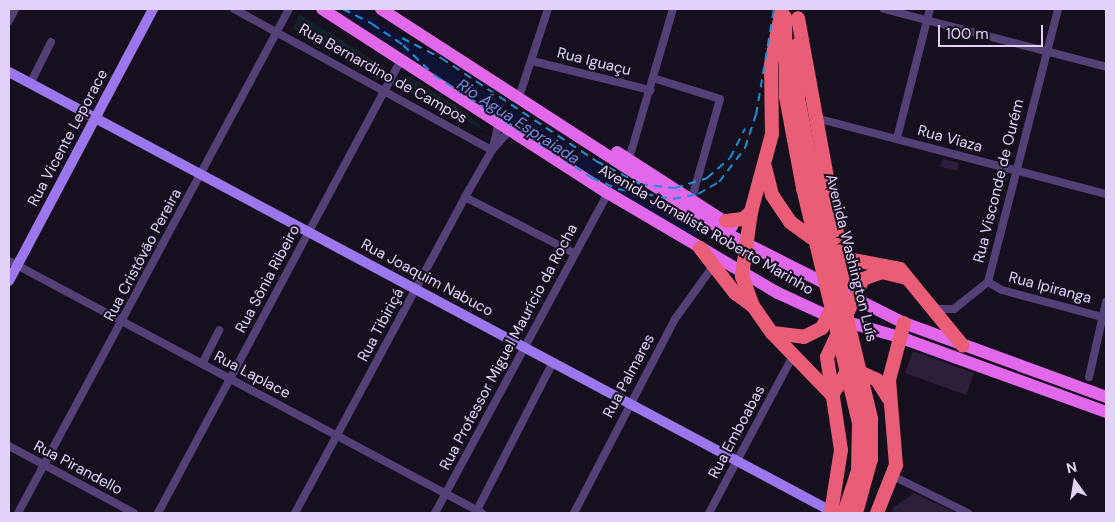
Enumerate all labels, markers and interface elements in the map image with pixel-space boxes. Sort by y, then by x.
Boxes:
scale bar [940,15,1045,47]
street label: Rua Bernardino de Campos [296,20,470,128]
text: 100 m [946,24,989,44]
street label: Rua Iguaçu [555,44,633,80]
street label: Rua Vicente Leporace [24,67,112,209]
water label: Rio Água Espraiada [453,75,583,169]
street label: Rua Visconde de Ourém [970,97,1028,265]
street label: Rua Viaza [916,122,984,156]
street label: Avenida Jornalista Roberto Marinho [595,161,817,299]
street label: Avenida Washington Luís [821,172,881,344]
street label: Rua Cristóvão Pereira [100,186,186,324]
street label: Rua Professor Miguel Maurício da Rocha [436,221,582,473]
street label: Rua Sônia Ribeiro [232,222,304,336]
street label: Rua Joaquim Nabuco [358,236,496,320]
street label: Rua Ipiranga [1007,268,1093,308]
street label: Rua Tibiriçá [354,285,408,365]
street label: Rua Palmares [599,331,659,421]
street label: Rua Laplace [211,347,293,403]
street label: Rua Emboabas [705,382,769,482]
street label: Rua Pirandello [31,437,125,499]
north arrow [1050,457,1100,507]
text: N [1065,457,1079,477]

